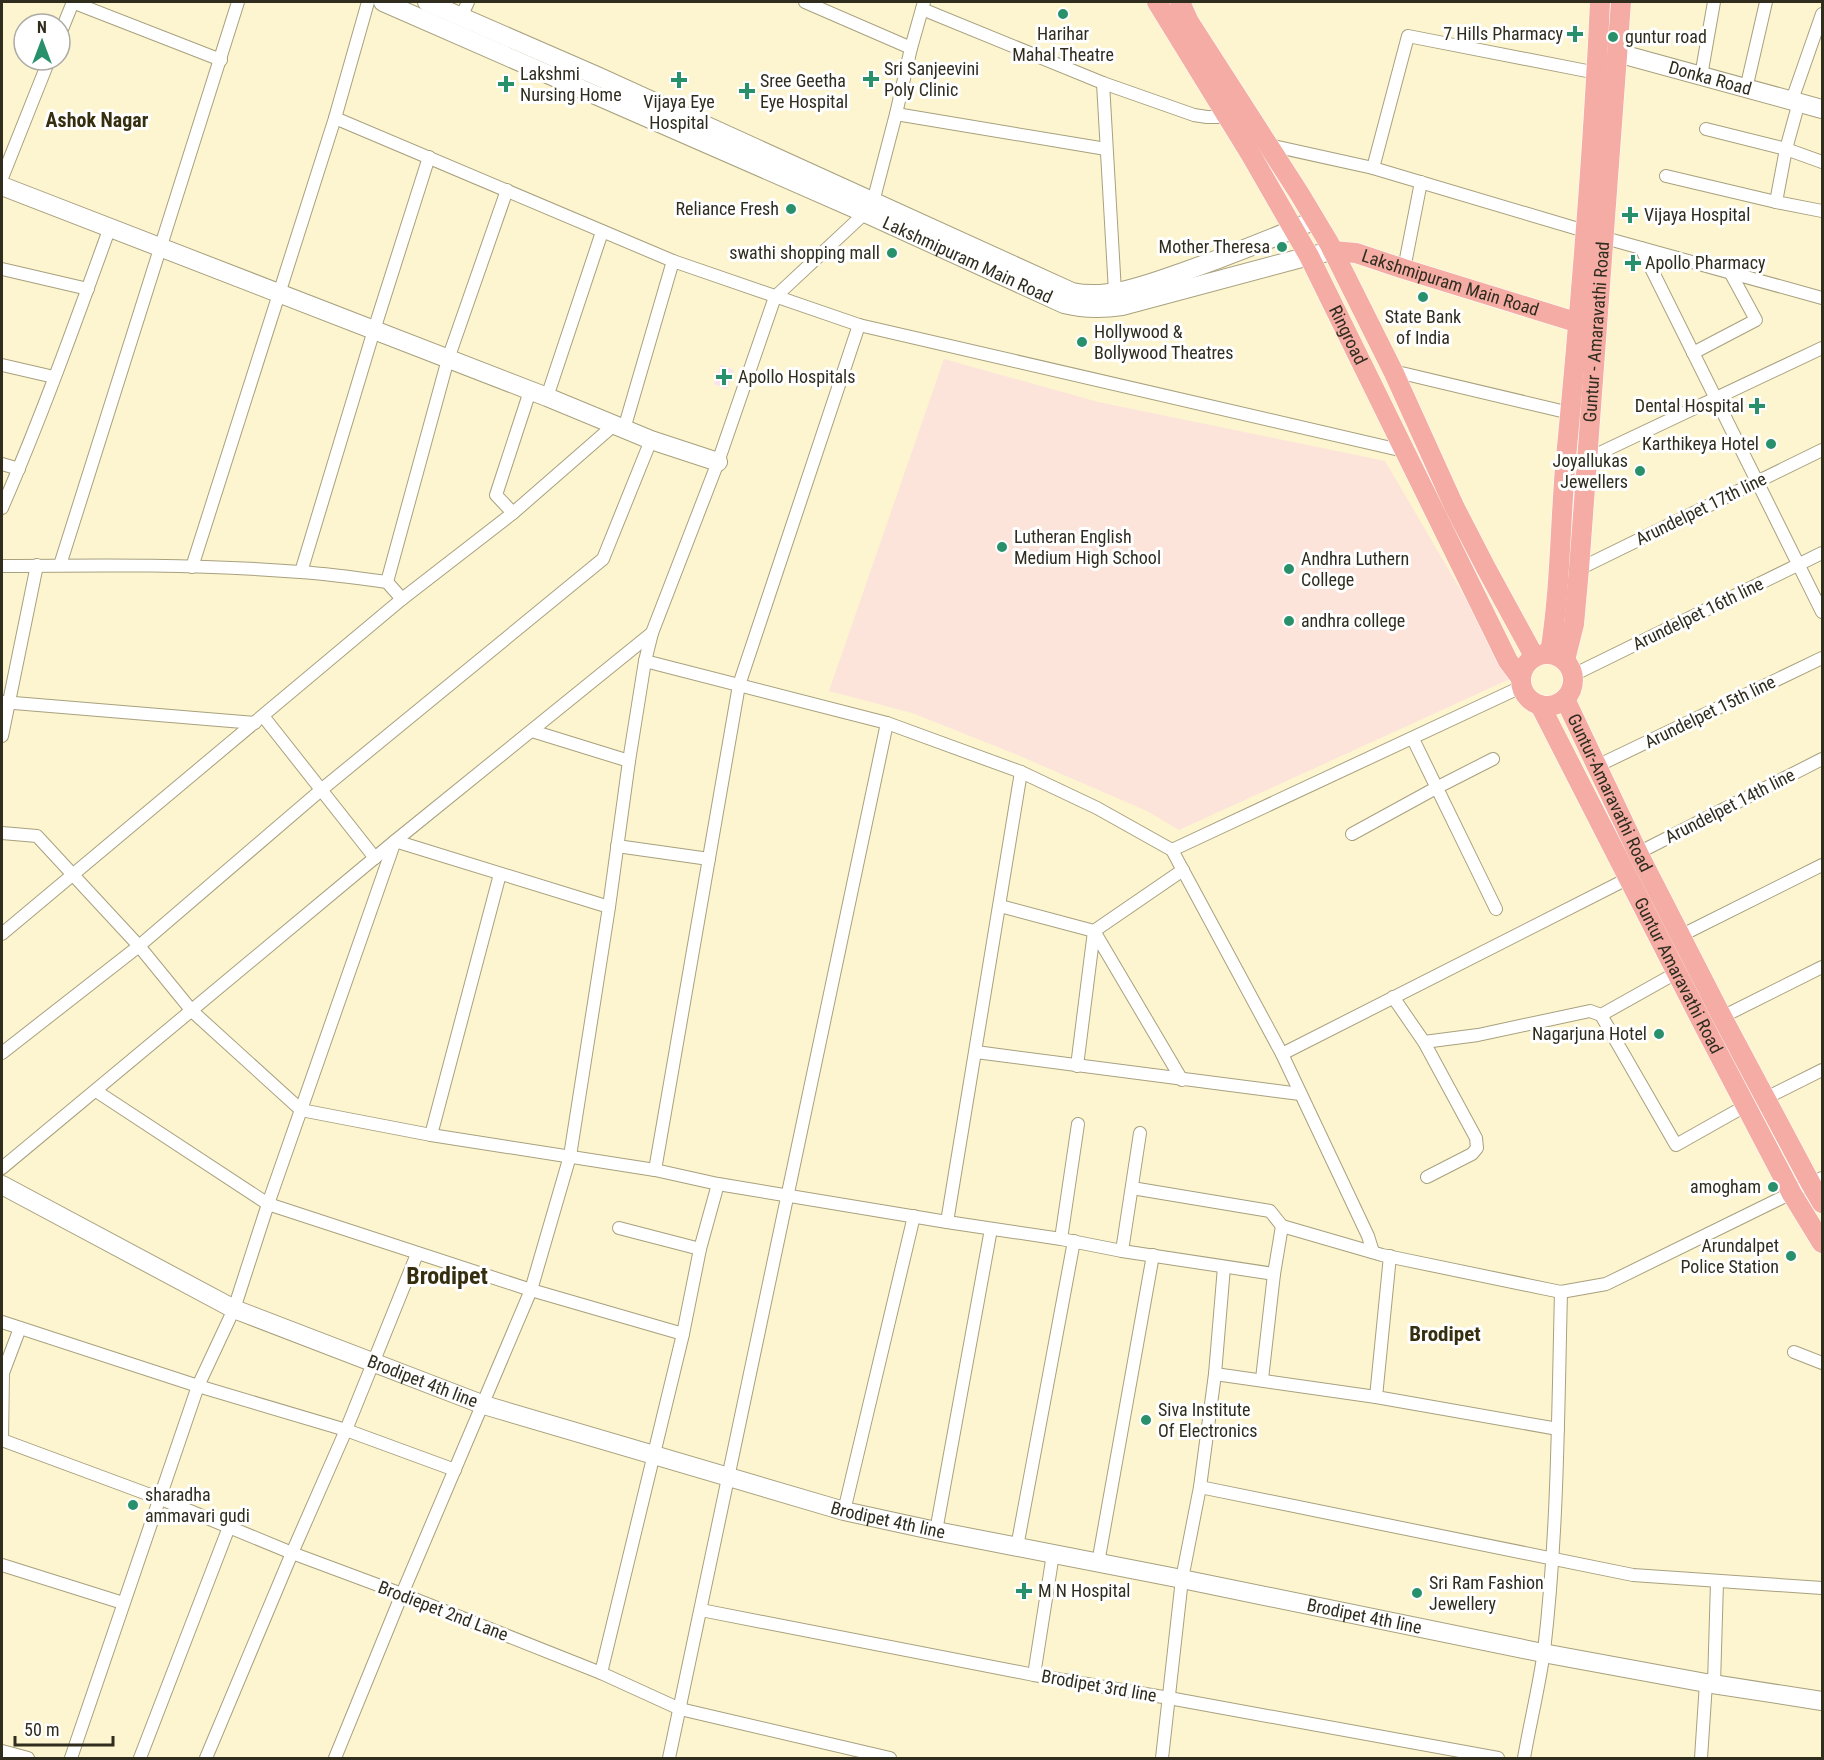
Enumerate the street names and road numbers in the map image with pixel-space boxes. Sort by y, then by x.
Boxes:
street label: Donka Road [1666,56,1754,99]
street label: Lakshmipuram Main Road [880,212,1056,307]
street label: Guntur - Amaravathi Road [1579,241,1613,423]
street label: Lakshmipuram Main Road [1359,245,1542,320]
street label: Ringroad [1325,302,1372,368]
street label: Arundelpet 17th line [1632,468,1770,549]
street label: Arundelpet 16th line [1629,573,1767,654]
street label: Arundelpet 15th line [1641,671,1779,752]
street label: Guntur-Amaravathi Road [1563,710,1657,875]
street label: Arundelpet 14th line [1661,764,1798,847]
street label: Guntur Amaravathi Road [1630,894,1728,1057]
street label: Brodipet 4th line [365,1350,481,1412]
street label: Brodipet 4th line [828,1497,947,1543]
street label: Brodiepet 2nd Lane [375,1576,511,1645]
street label: Brodipet 4th line [1305,1594,1424,1638]
street label: Brodipet 3rd line [1040,1665,1158,1706]

